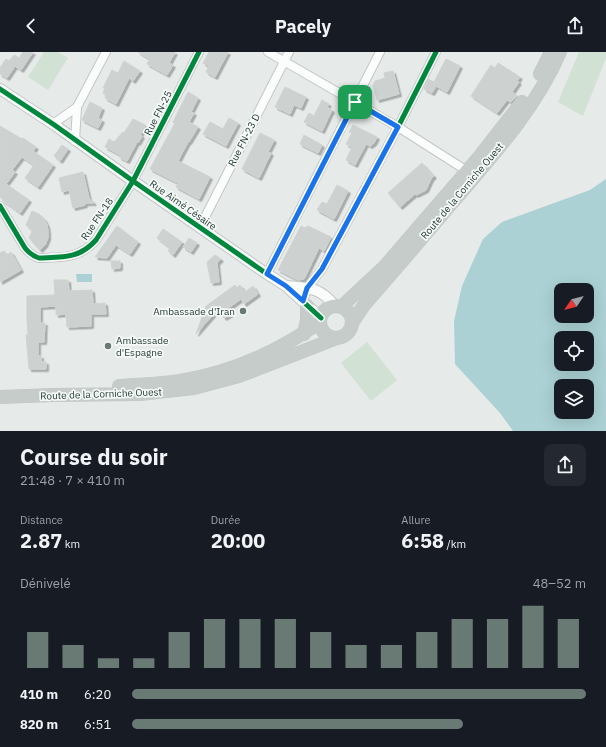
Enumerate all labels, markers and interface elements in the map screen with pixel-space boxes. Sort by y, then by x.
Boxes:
icon: back [20,15,42,37]
text: Pacely [275,15,331,38]
icon: share [564,15,586,37]
pin [338,85,372,119]
street label: Rue FN-25 [141,88,175,138]
icon: arrive [344,91,366,113]
street label: Rue FN-23 D [225,111,263,169]
street label: Route de la Corniche Ouest [418,140,506,242]
street label: Rue Aimé Césaire [147,177,219,233]
street label: Rue FN-18 [78,195,116,243]
north arrow [554,283,594,323]
map controls [554,283,594,419]
place label: Ambassade d'Iran [153,305,235,318]
marker: Ambassade d'Iran [238,306,248,316]
button: locate [554,331,594,371]
place label: Ambassade d'Espagne [116,334,169,359]
marker: Ambassade d'Espagne [103,341,113,351]
button: layers [554,379,594,419]
street label: Route de la Corniche Ouest [40,385,163,403]
text: Course du soir [20,442,168,471]
button: share [544,444,586,486]
text: 21:48 · 7 × 410 m [20,472,125,489]
text: Distance [20,513,63,527]
text: Durée [211,513,240,527]
text: Allure [401,513,431,527]
text: 2.87 [20,527,62,554]
text: 20:00 [211,527,265,554]
text: 6:58 [401,527,444,554]
text: km [62,537,80,551]
text: /km [444,537,466,551]
text: Dénivelé [20,575,71,592]
text: 48–52 m [533,575,586,592]
text: 410 m [20,686,58,703]
text: 6:20 [84,686,111,703]
text: 820 m [20,716,58,733]
text: 6:51 [84,716,111,733]

